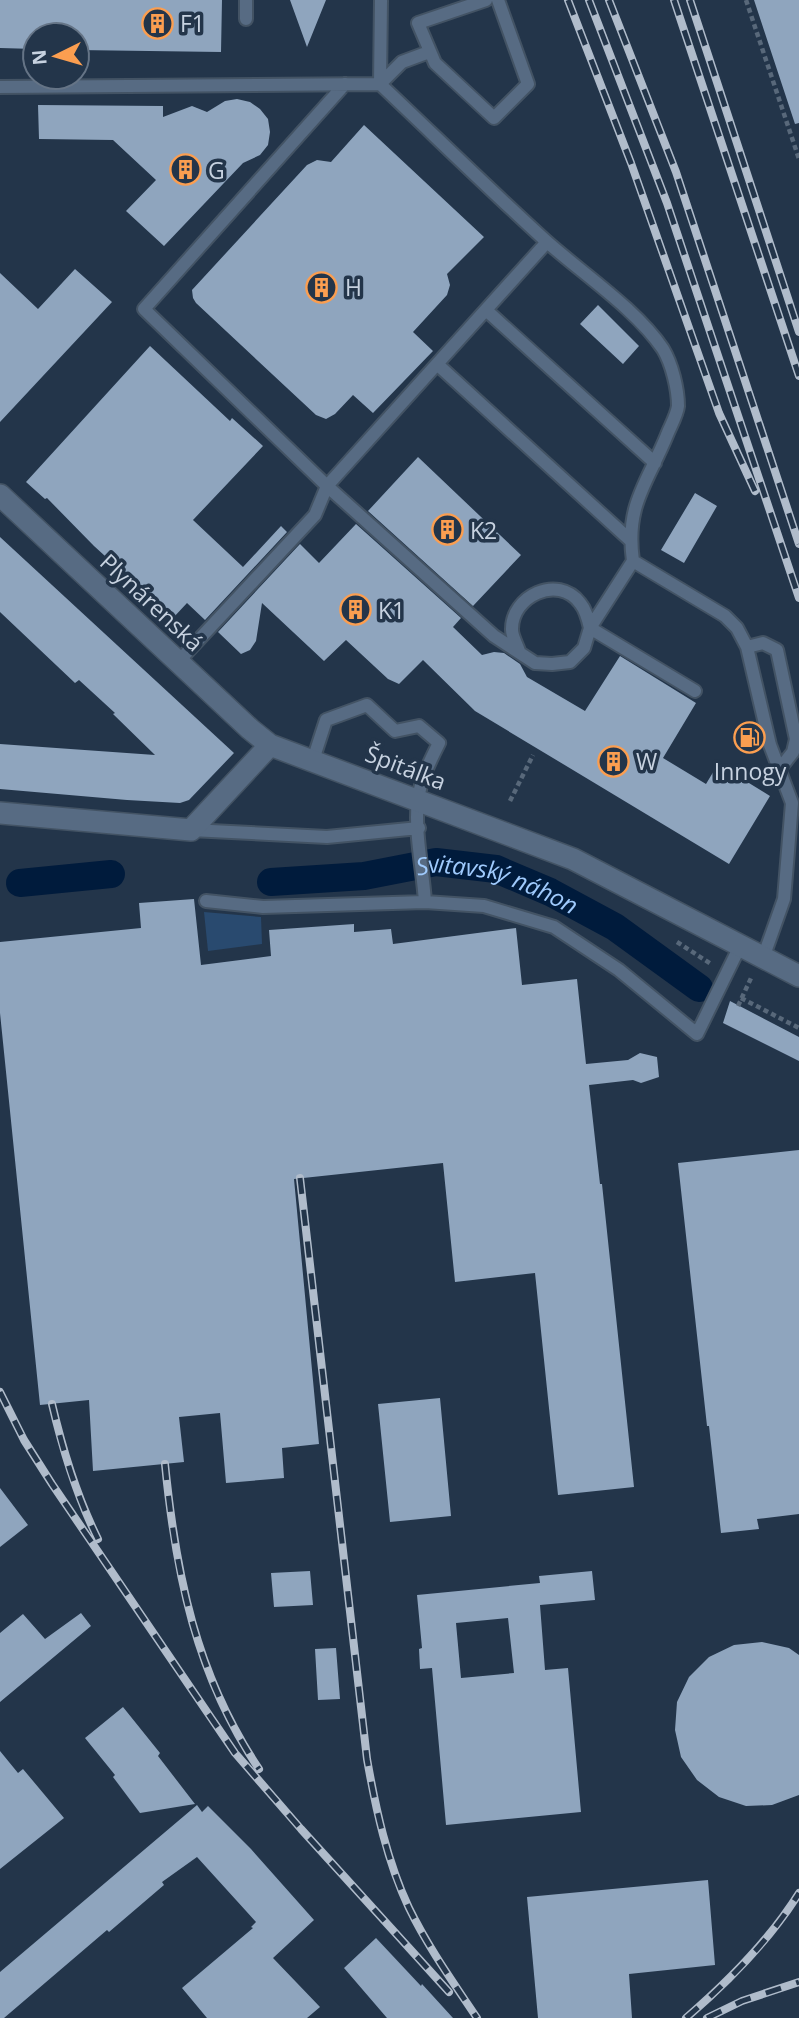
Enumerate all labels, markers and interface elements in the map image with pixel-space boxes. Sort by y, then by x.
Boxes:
building icon: F1 [140,6,174,40]
place label: F1 [180,7,205,39]
north arrow [21,21,91,91]
text: N [25,49,53,66]
building icon: G [168,153,202,187]
place label: G [208,154,225,186]
building icon: H [305,270,339,304]
place label: H [345,271,362,303]
building icon: K2 [430,513,464,547]
place label: K2 [470,514,497,546]
street label: Plynárenská [93,546,211,658]
building icon: K1 [338,593,372,627]
place label: K1 [378,594,405,626]
fuel station icon: Innogy [733,720,767,754]
street label: Špitálka [361,737,451,797]
building icon: W [596,744,630,778]
place label: W [636,745,657,777]
place label: Innogy [714,755,787,787]
water label: Svitavský náhon [413,845,584,921]

